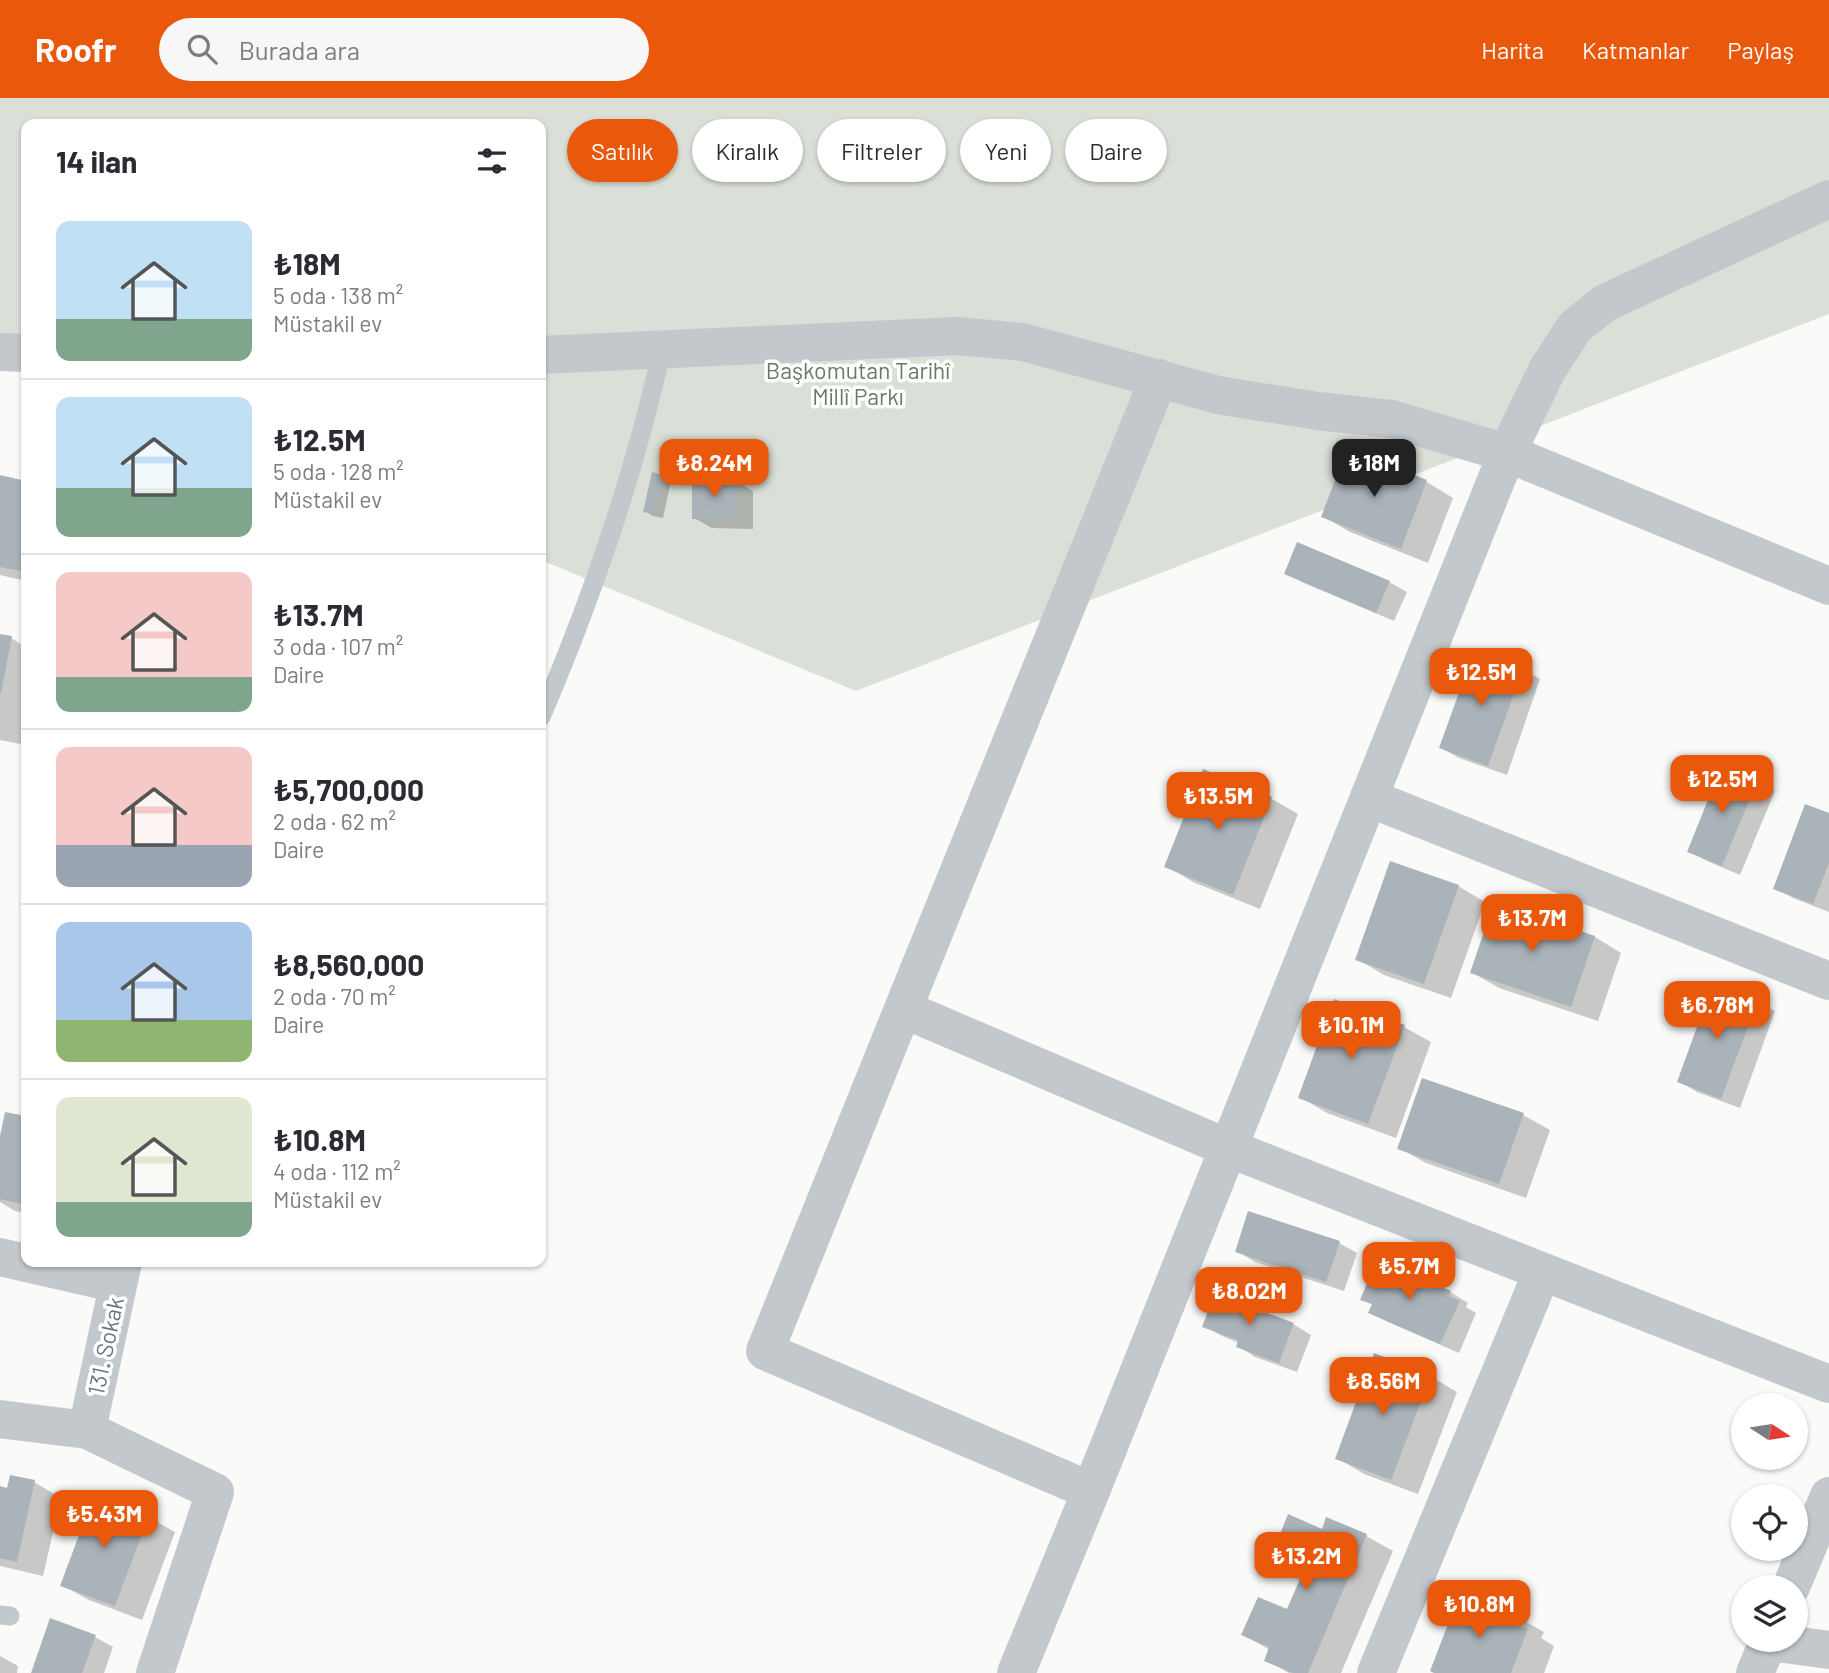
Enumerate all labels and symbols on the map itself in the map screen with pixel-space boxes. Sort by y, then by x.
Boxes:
park label: Başkomutan Tarihî Millî Parkı [766,356,951,410]
pin: ₺8.24M [657,440,771,499]
pin: ₺18M [1333,440,1415,499]
pin: ₺12.5M [1424,648,1538,708]
pin: ₺12.5M [1665,756,1779,815]
pin: ₺13.5M [1161,772,1275,832]
pin: ₺13.7M [1475,894,1589,954]
pin: ₺6.78M [1660,982,1774,1041]
pin: ₺10.1M [1294,1002,1408,1061]
pin: ₺5.7M [1360,1242,1458,1302]
pin: ₺8.02M [1192,1268,1306,1327]
street label: 131. Sokak [81,1295,129,1397]
pin: ₺8.56M [1326,1358,1440,1417]
north arrow [1731,1393,1808,1470]
pin: ₺5.43M [47,1490,161,1550]
pin: ₺13.2M [1249,1532,1363,1592]
pin: ₺10.8M [1422,1580,1536,1640]

